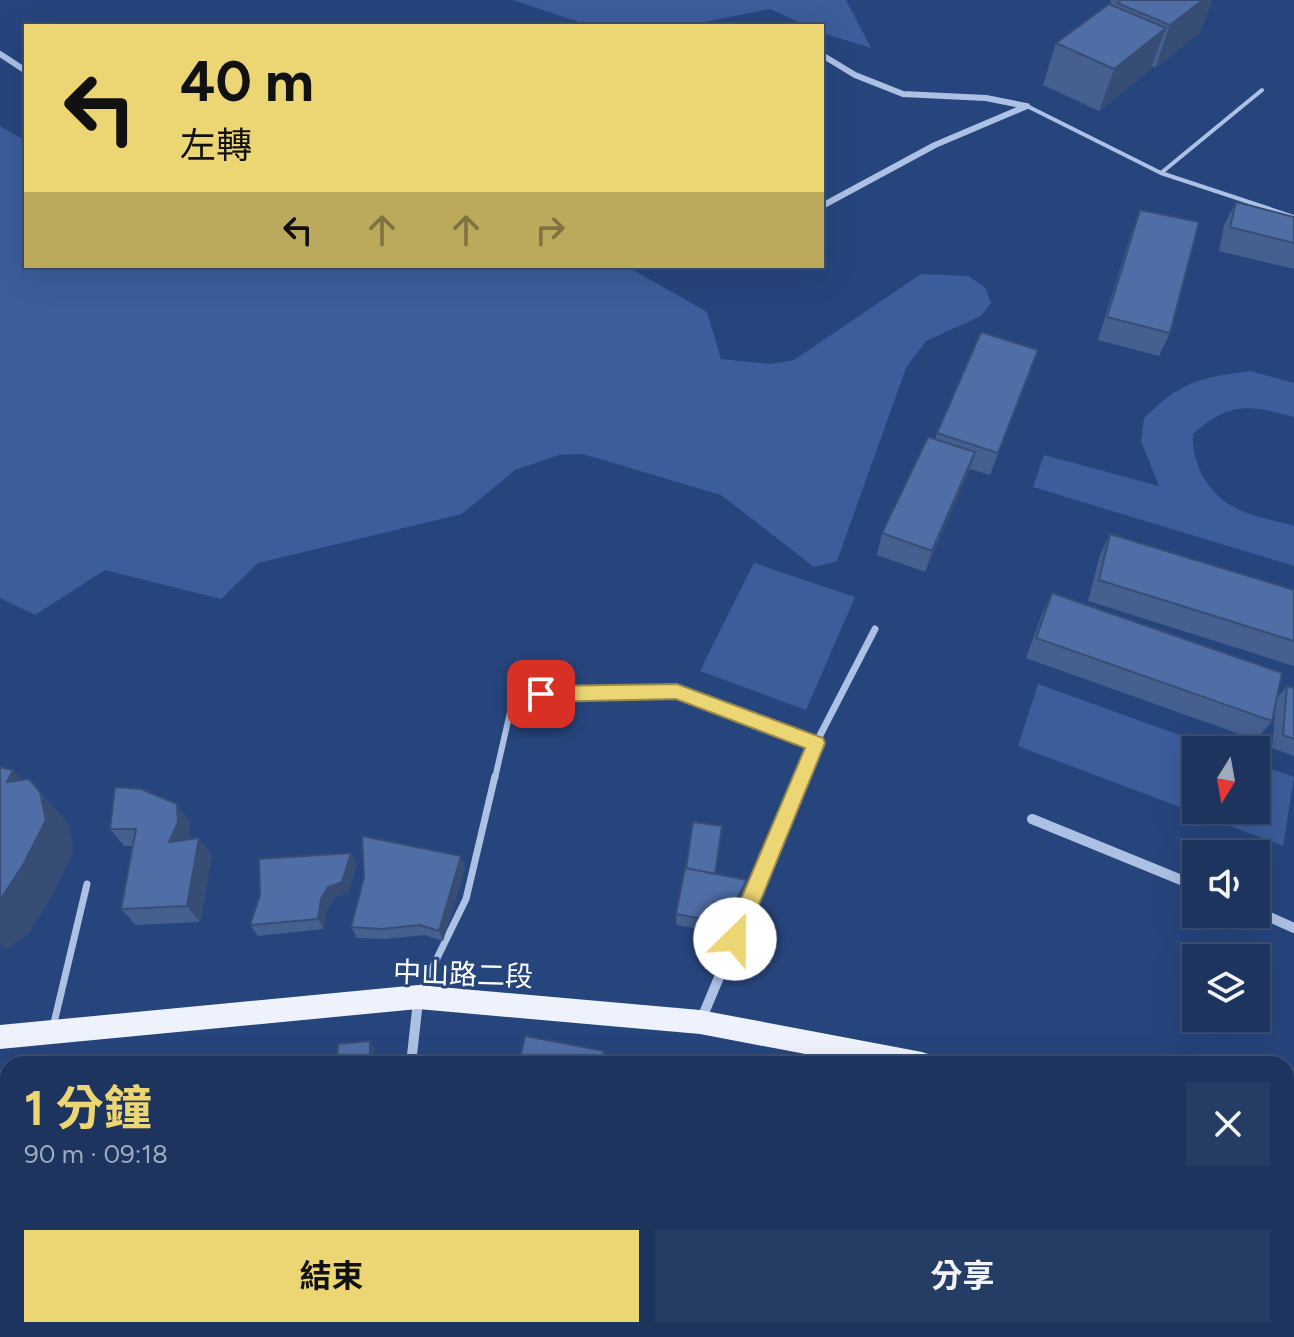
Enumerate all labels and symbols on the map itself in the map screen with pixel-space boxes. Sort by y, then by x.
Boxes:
pin [507,660,575,728]
north arrow [1182,736,1270,824]
position arrow [693,897,777,981]
street label: 中山路二段 [392,955,534,993]

